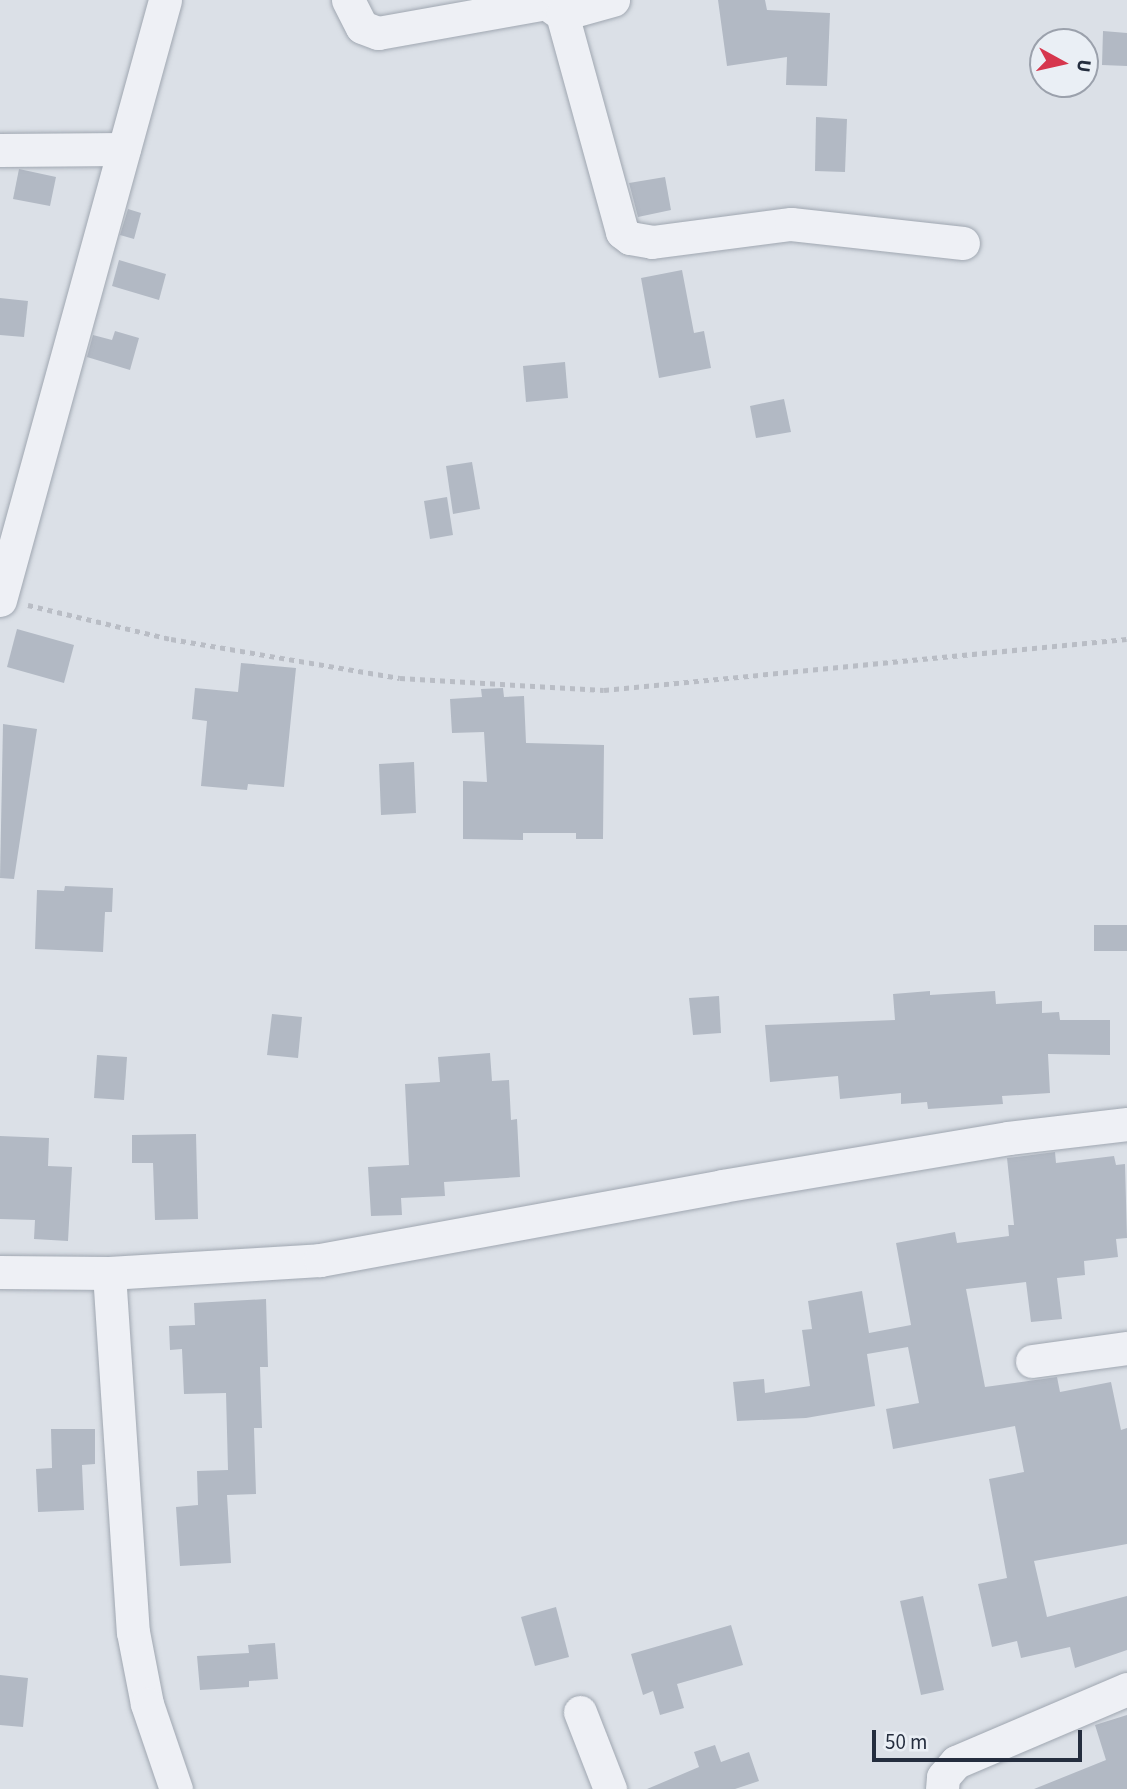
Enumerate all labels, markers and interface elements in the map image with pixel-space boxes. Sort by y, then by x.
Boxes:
north arrow [1029,28,1099,98]
text: U [1069,58,1098,74]
scale bar [875,1716,1085,1760]
text: 50 m [885,1727,927,1757]

